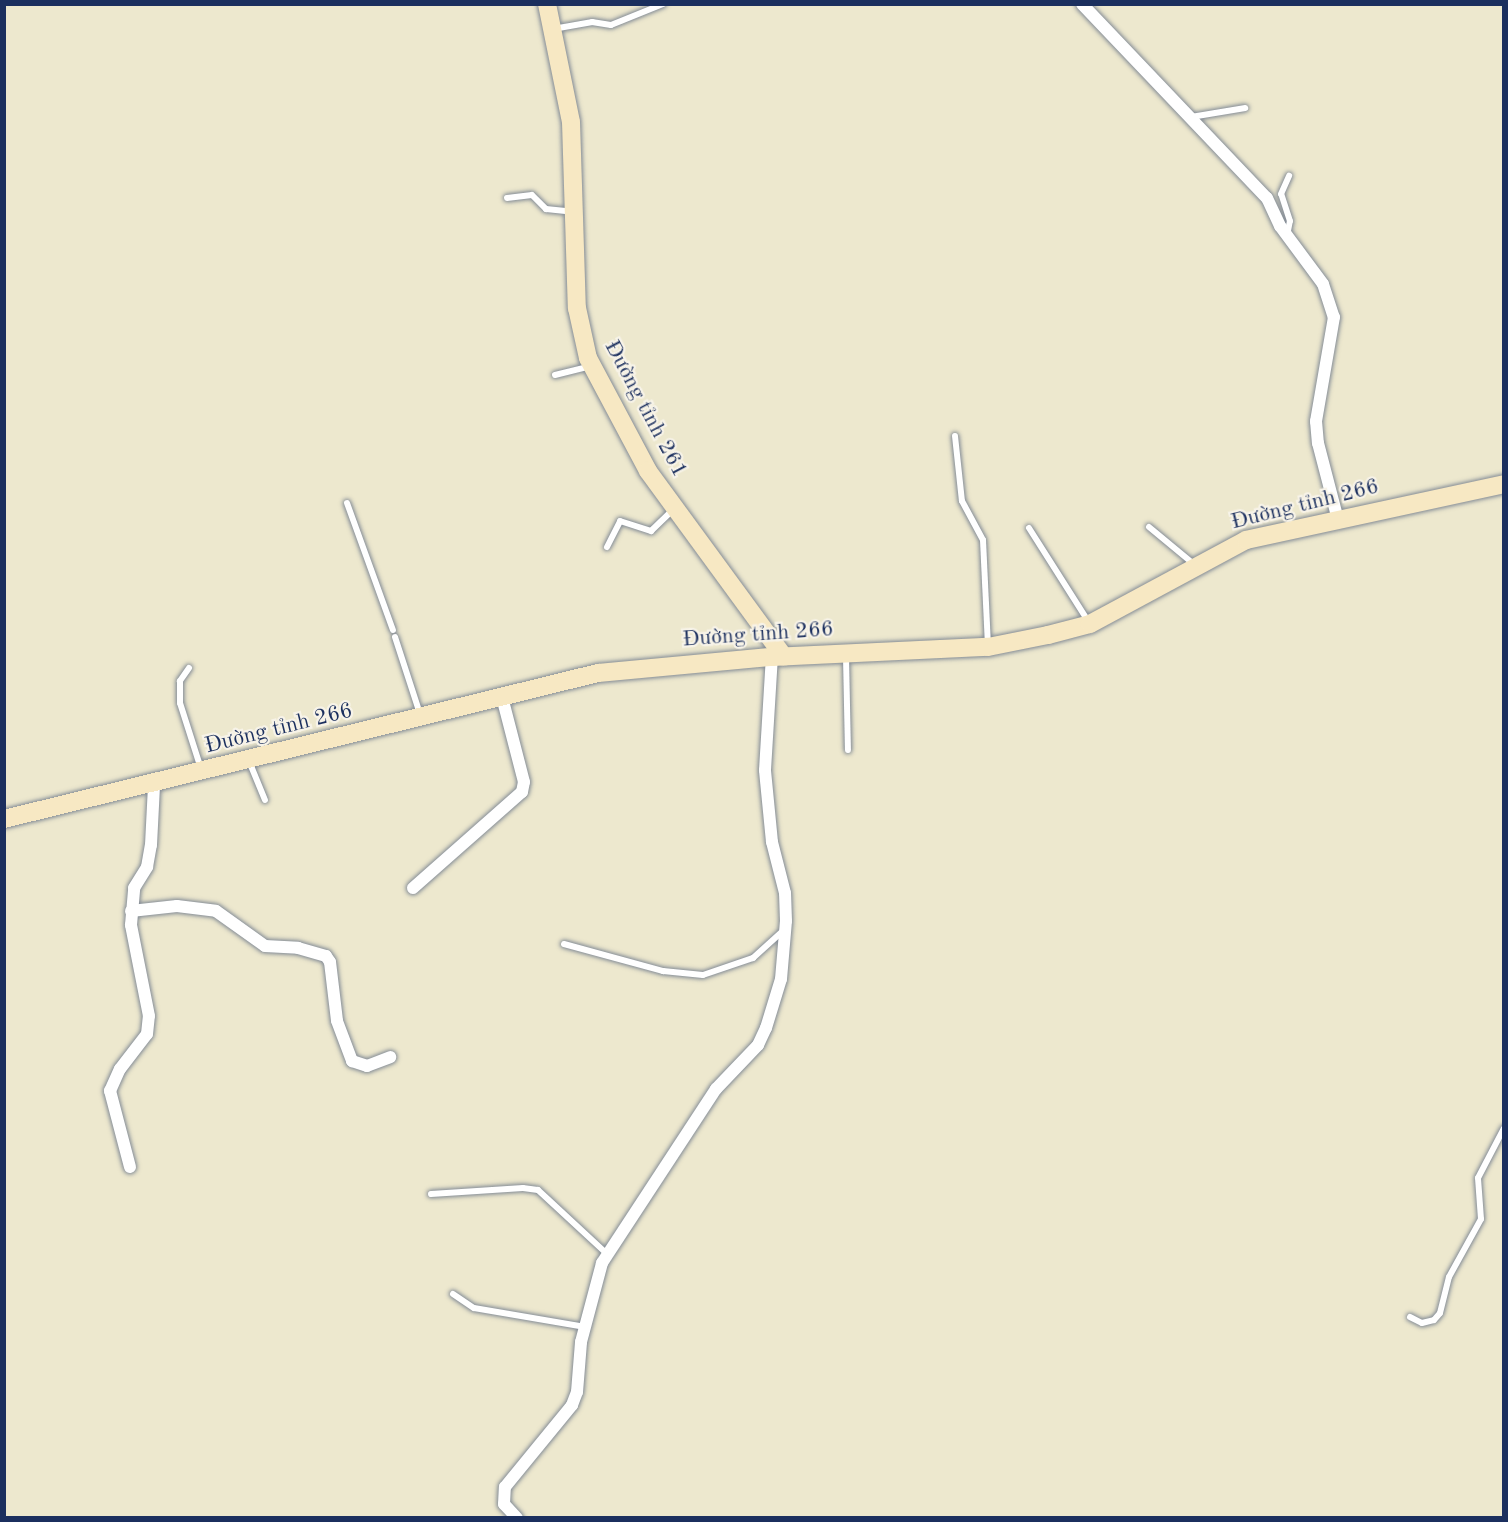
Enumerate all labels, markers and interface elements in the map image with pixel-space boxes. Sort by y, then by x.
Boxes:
street label: Đường tỉnh 261 [598,336,692,482]
street label: Đường tỉnh 266 [1228,474,1382,536]
street label: Đường tỉnh 266 [682,617,834,653]
street label: Đường tỉnh 266 [202,698,356,760]

